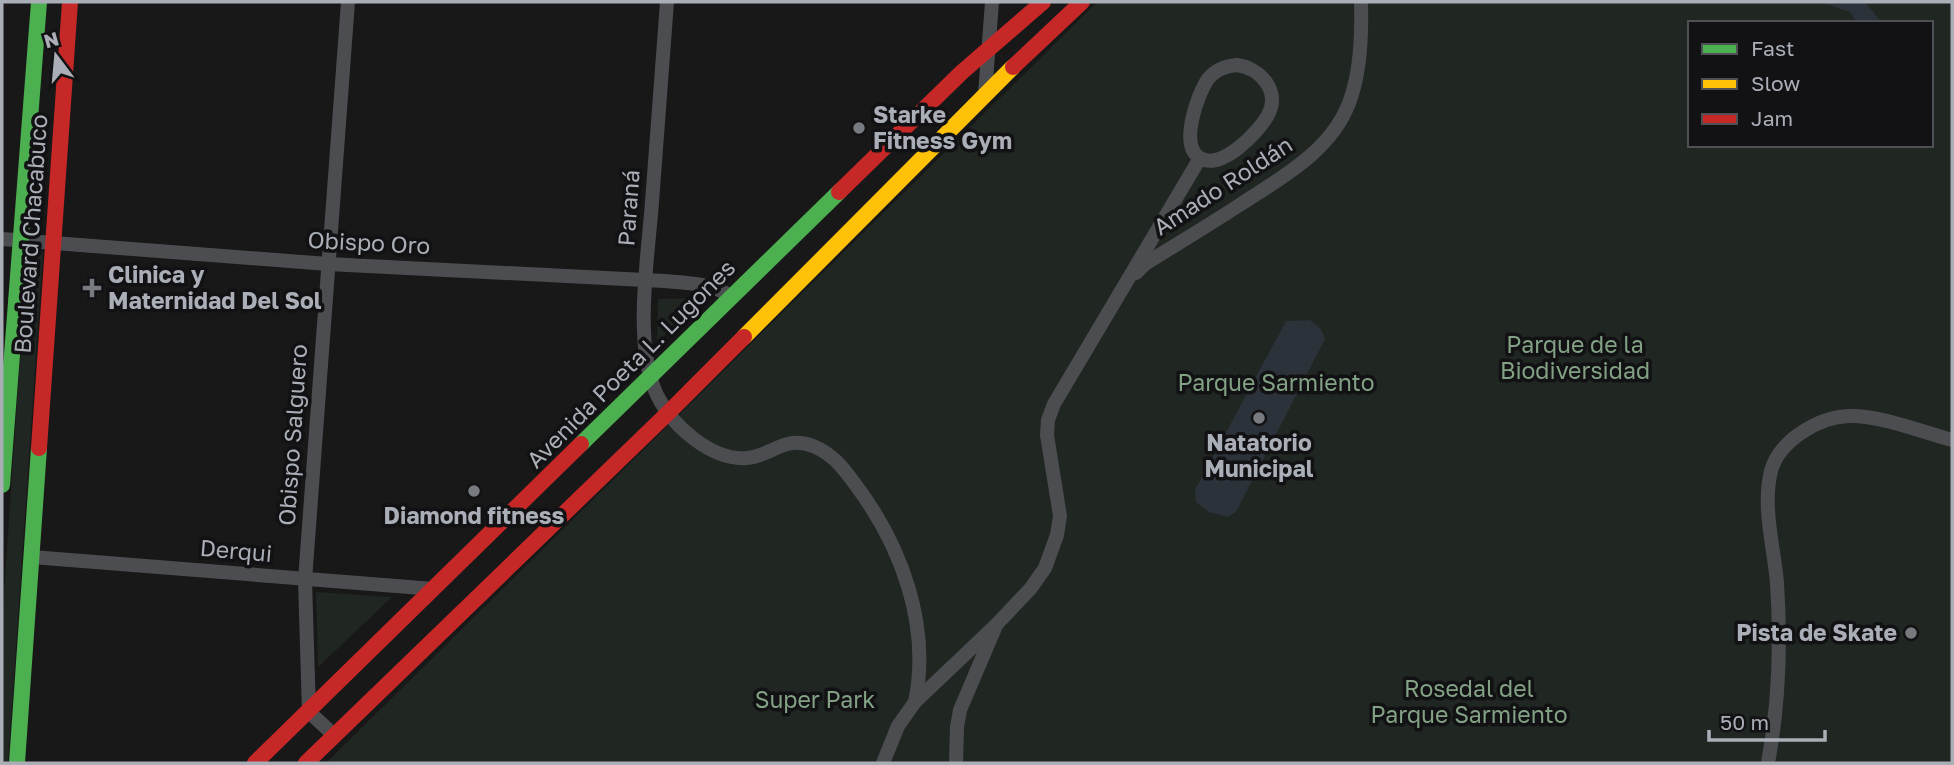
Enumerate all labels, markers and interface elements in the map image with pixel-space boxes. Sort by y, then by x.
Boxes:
north arrow [21,21,91,91]
legend [1688,21,1933,147]
text: N [41,26,61,52]
text: Fast [1751,35,1794,61]
text: Slow [1751,70,1800,96]
place label: Starke Fitness Gym [873,100,1012,154]
text: Jam [1751,105,1793,131]
street label: Boulevard Chacabuco [8,113,52,354]
marker: Starke Fitness Gym [851,120,867,136]
street label: Amado Roldán [1148,130,1297,240]
street label: Paraná [611,169,645,247]
street label: Obispo Oro [307,225,431,259]
street label: Avenida Poeta L. Lugones [520,253,740,473]
place label: Clinica y Maternidad Del Sol [108,260,322,314]
marker: Clinica y Maternidad Del Sol [82,278,102,298]
park label: Parque de la Biodiversidad [1500,330,1650,384]
street label: Obispo Salguero [272,343,312,527]
park label: Parque Sarmiento [1177,368,1375,396]
marker: Natatorio Municipal [1251,410,1267,426]
place label: Natatorio Municipal [1204,428,1314,482]
marker: Diamond fitness [466,483,482,499]
place label: Diamond fitness [384,501,565,529]
street label: Derqui [199,533,273,567]
place label: Pista de Skate [1736,618,1897,646]
marker: Pista de Skate [1903,625,1919,641]
park label: Rosedal del Parque Sarmiento [1370,674,1568,728]
park label: Super Park [755,685,875,713]
scale bar [1709,698,1825,742]
text: 50 m [1720,709,1769,735]

